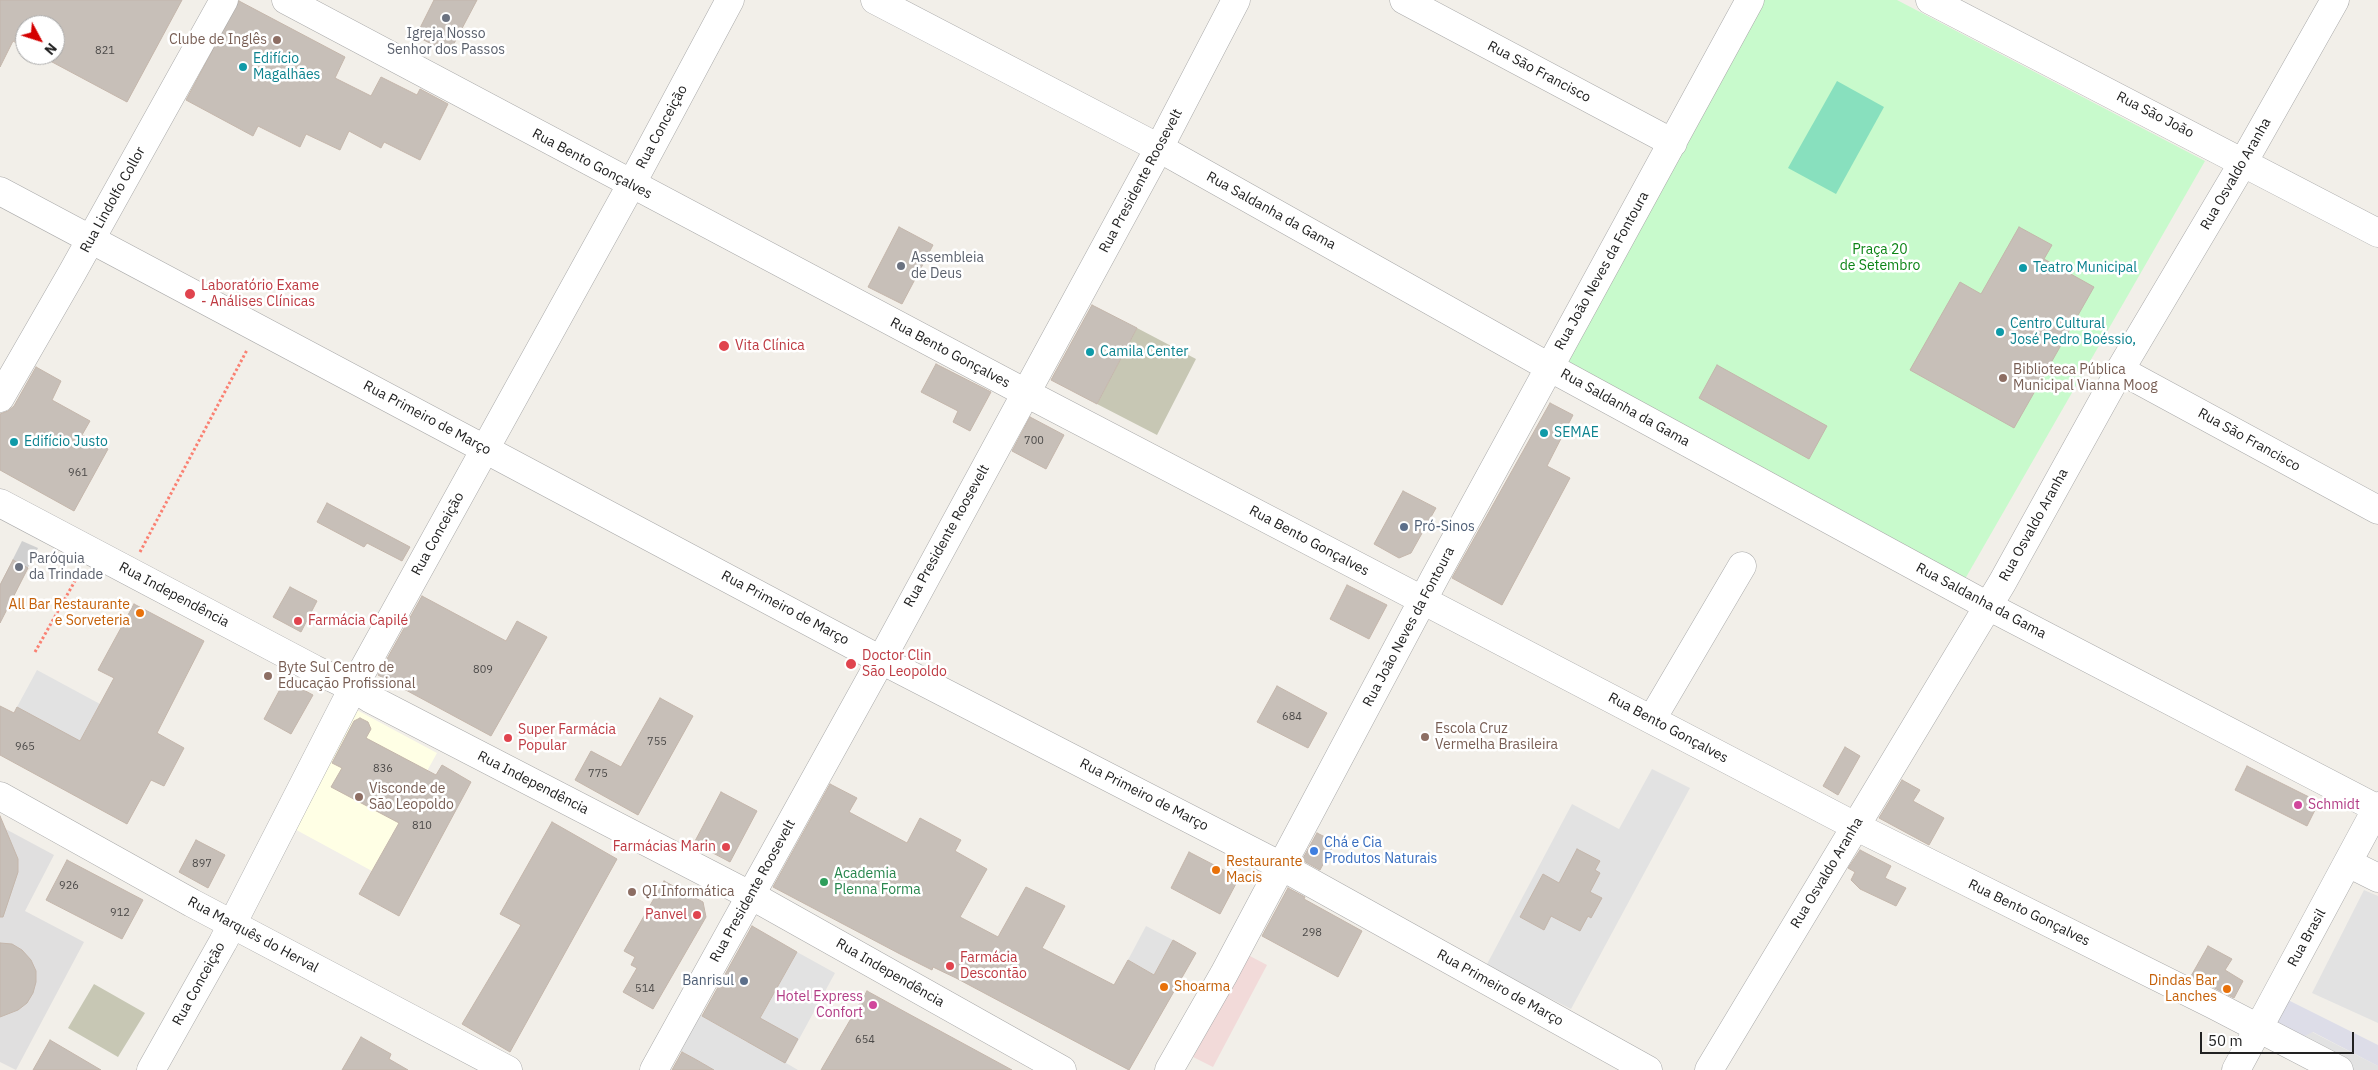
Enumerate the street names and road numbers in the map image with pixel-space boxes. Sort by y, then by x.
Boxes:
street label: Rua São Francisco [1484,38,1594,106]
street label: Rua Conceição [633,82,691,172]
street label: Rua São João [2113,88,2197,142]
street label: Rua Presidente Roosevelt [1096,106,1186,256]
street label: Rua Osvaldo Aranha [2197,115,2275,233]
street label: Rua Bento Gonçalves [529,125,655,203]
street label: Rua Lindolfo Collor [77,144,149,256]
street label: Rua Saldanha da Gama [1203,168,1339,254]
street label: Rua João Neves da Fontoura [1551,189,1653,353]
street label: Rua Bento Gonçalves [887,314,1013,392]
street label: Rua Saldanha da Gama [1557,365,1693,451]
street label: Rua Primeiro de Março [360,377,494,459]
street label: Rua São Francisco [2195,405,2303,475]
street label: Rua Presidente Roosevelt [901,462,993,610]
street label: Rua Osvaldo Aranha [1996,466,2072,584]
street label: Rua Conceição [408,489,468,579]
street label: Rua Bento Gonçalves [1246,502,1372,580]
street label: Rua João Neves da Fontoura [1360,544,1458,710]
street label: Rua Independência [116,559,232,631]
street label: Rua Saldanha da Gama [1913,560,2049,642]
street label: Rua Primeiro de Março [718,567,852,649]
street label: Rua Bento Gonçalves [1605,689,1731,767]
street label: Rua Independência [475,748,591,818]
street label: Rua Primeiro de Março [1077,755,1211,835]
street label: Rua Osvaldo Aranha [1787,814,1867,932]
street label: Rua Presidente Roosevelt [707,817,799,965]
street label: Rua Bento Gonçalves [1965,876,2093,950]
street label: Rua Marquês do Herval [185,893,321,977]
street label: Rua Brasil [2284,906,2330,970]
street label: Rua Independência [833,935,947,1011]
street label: Rua Conceição [169,939,229,1029]
street label: Rua Primeiro de Março [1434,946,1566,1030]

